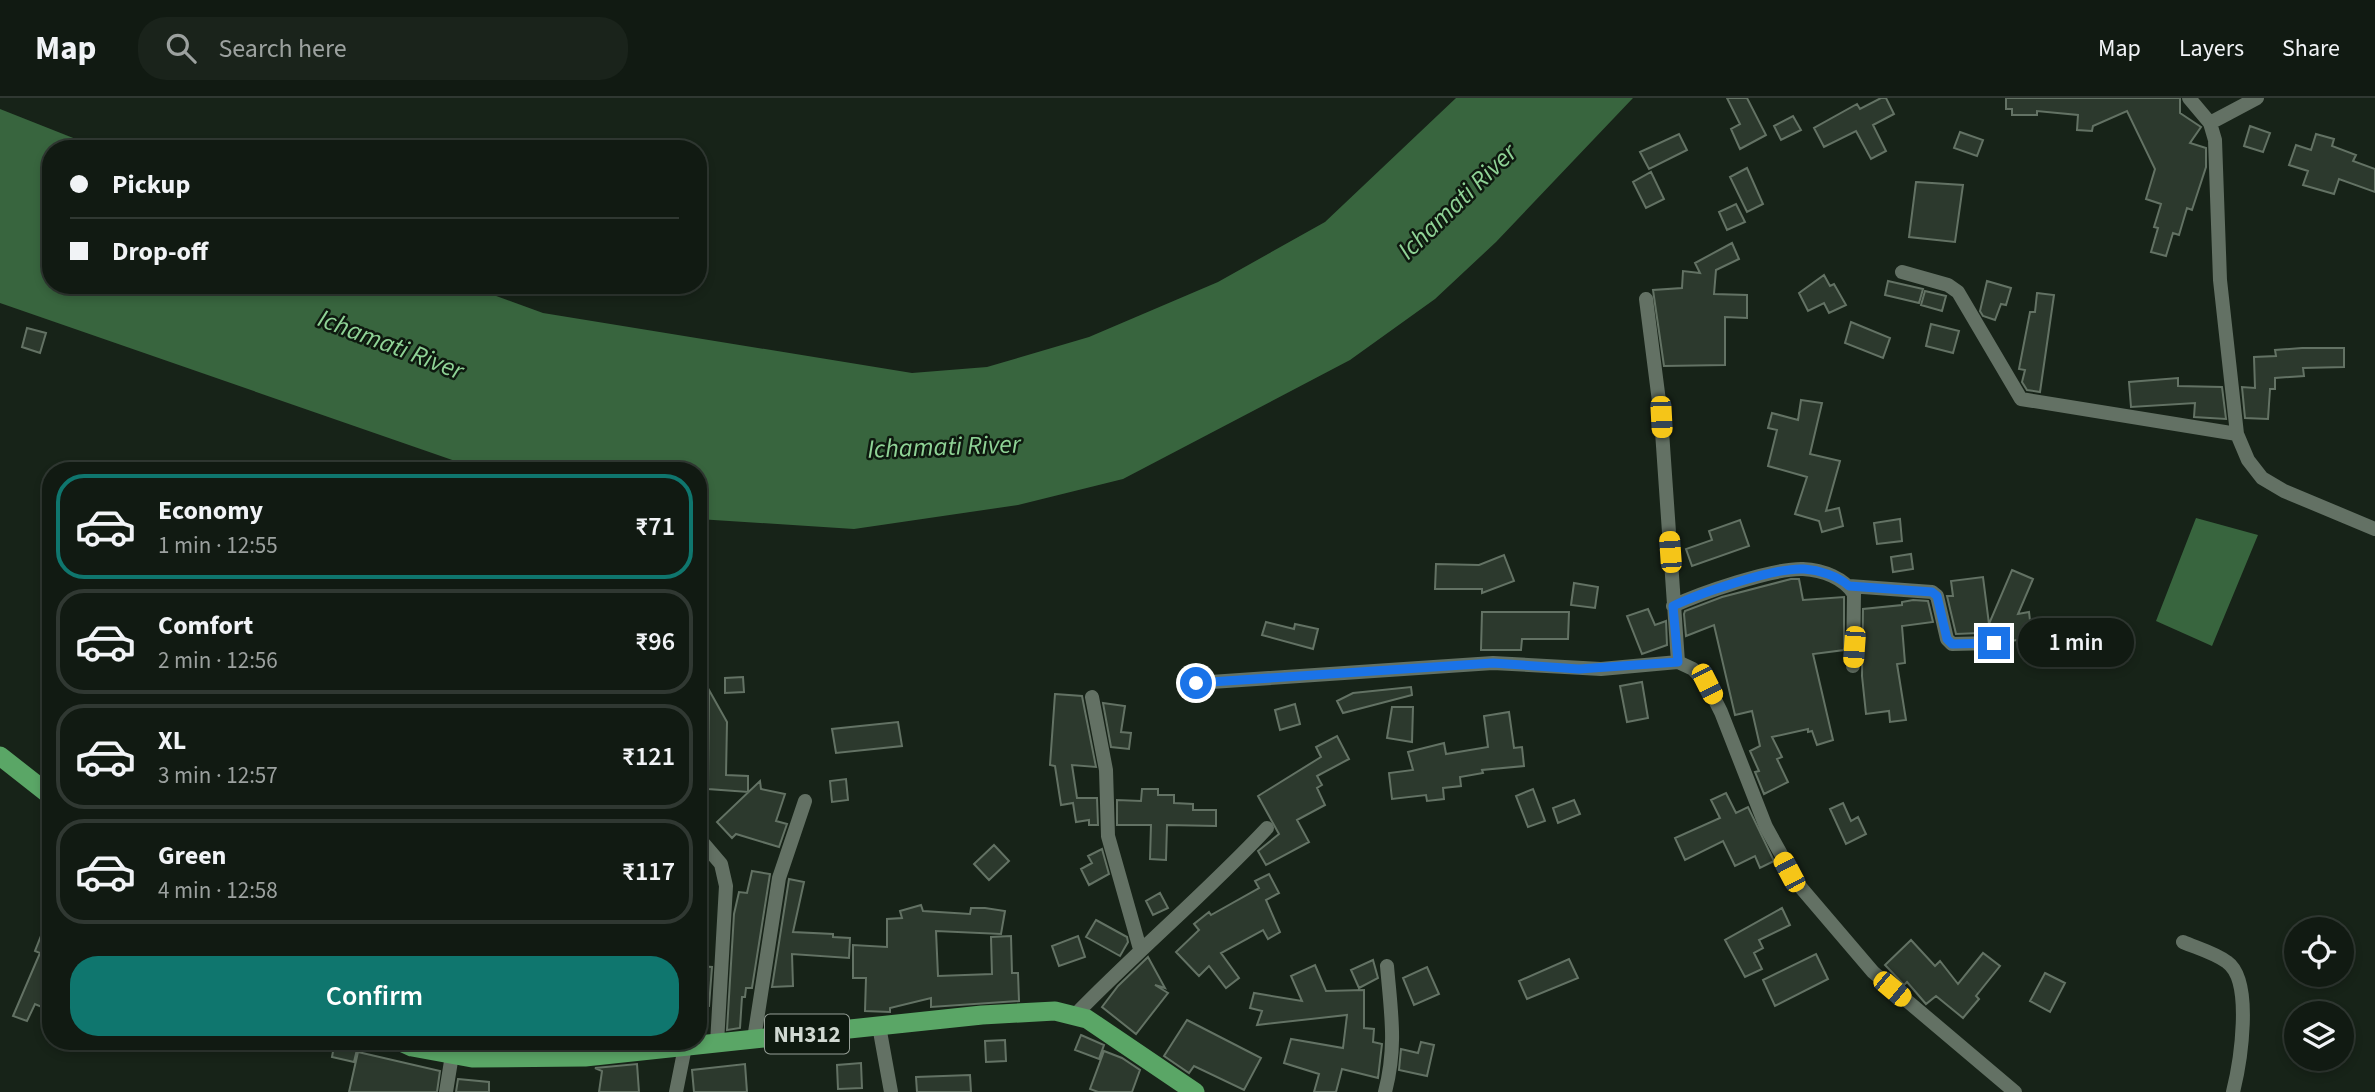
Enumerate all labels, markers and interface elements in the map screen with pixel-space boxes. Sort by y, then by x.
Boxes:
search box [138,17,628,80]
text: Map [35,25,96,72]
icon: search [162,29,200,67]
text: Search here [218,30,347,67]
text: Map [2098,31,2141,66]
text: Layers [2179,31,2244,66]
text: Share [2282,31,2340,66]
water label: Ichamati River [1389,134,1526,268]
text: Pickup [112,166,190,203]
text: Drop-off [112,233,208,270]
water label: Ichamati River [313,300,470,390]
car [1650,395,1673,439]
water label: Ichamati River [867,425,1022,468]
text: Economy [158,492,263,529]
icon: car [74,495,137,558]
text: ₹71 [635,508,675,545]
text: 1 min · 12:55 [158,529,278,562]
car [1659,530,1682,574]
text: Comfort [158,607,253,644]
icon: car [74,610,137,673]
callout: 1 min [2018,618,2134,668]
text: ₹96 [635,623,675,660]
car [1843,625,1866,669]
text: 1 min [2049,626,2103,659]
route end [1978,627,2010,659]
text: 2 min · 12:56 [158,644,278,677]
car [1689,661,1726,707]
route start [1180,667,1212,699]
text: XL [158,722,186,759]
icon: car [74,725,137,788]
text: ₹121 [622,738,675,775]
text: 3 min · 12:57 [158,759,278,792]
text: Green [158,837,226,874]
icon: car [74,840,137,903]
car [1770,849,1809,895]
text: ₹117 [622,853,675,890]
text: 4 min · 12:58 [158,874,278,907]
map controls [2284,917,2354,1071]
button: locate [2284,917,2354,987]
button: Confirm [70,956,679,1036]
car [1870,967,1915,1011]
button: layers [2284,1001,2354,1071]
road number: NH312 [765,1015,849,1054]

